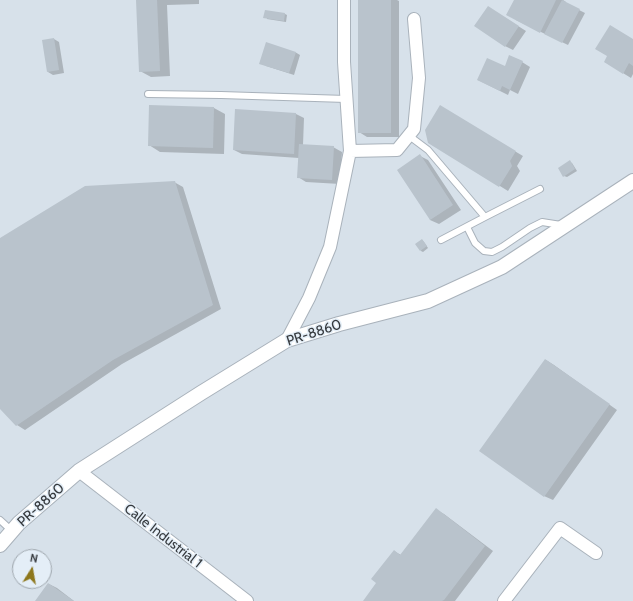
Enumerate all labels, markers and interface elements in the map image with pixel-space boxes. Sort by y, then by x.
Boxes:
street label: PR-8860 [284,316,344,350]
street label: PR-8860 [14,480,68,530]
street label: Calle Industrial 1 [121,500,205,572]
north arrow [12,549,52,589]
text: N [29,551,39,566]

